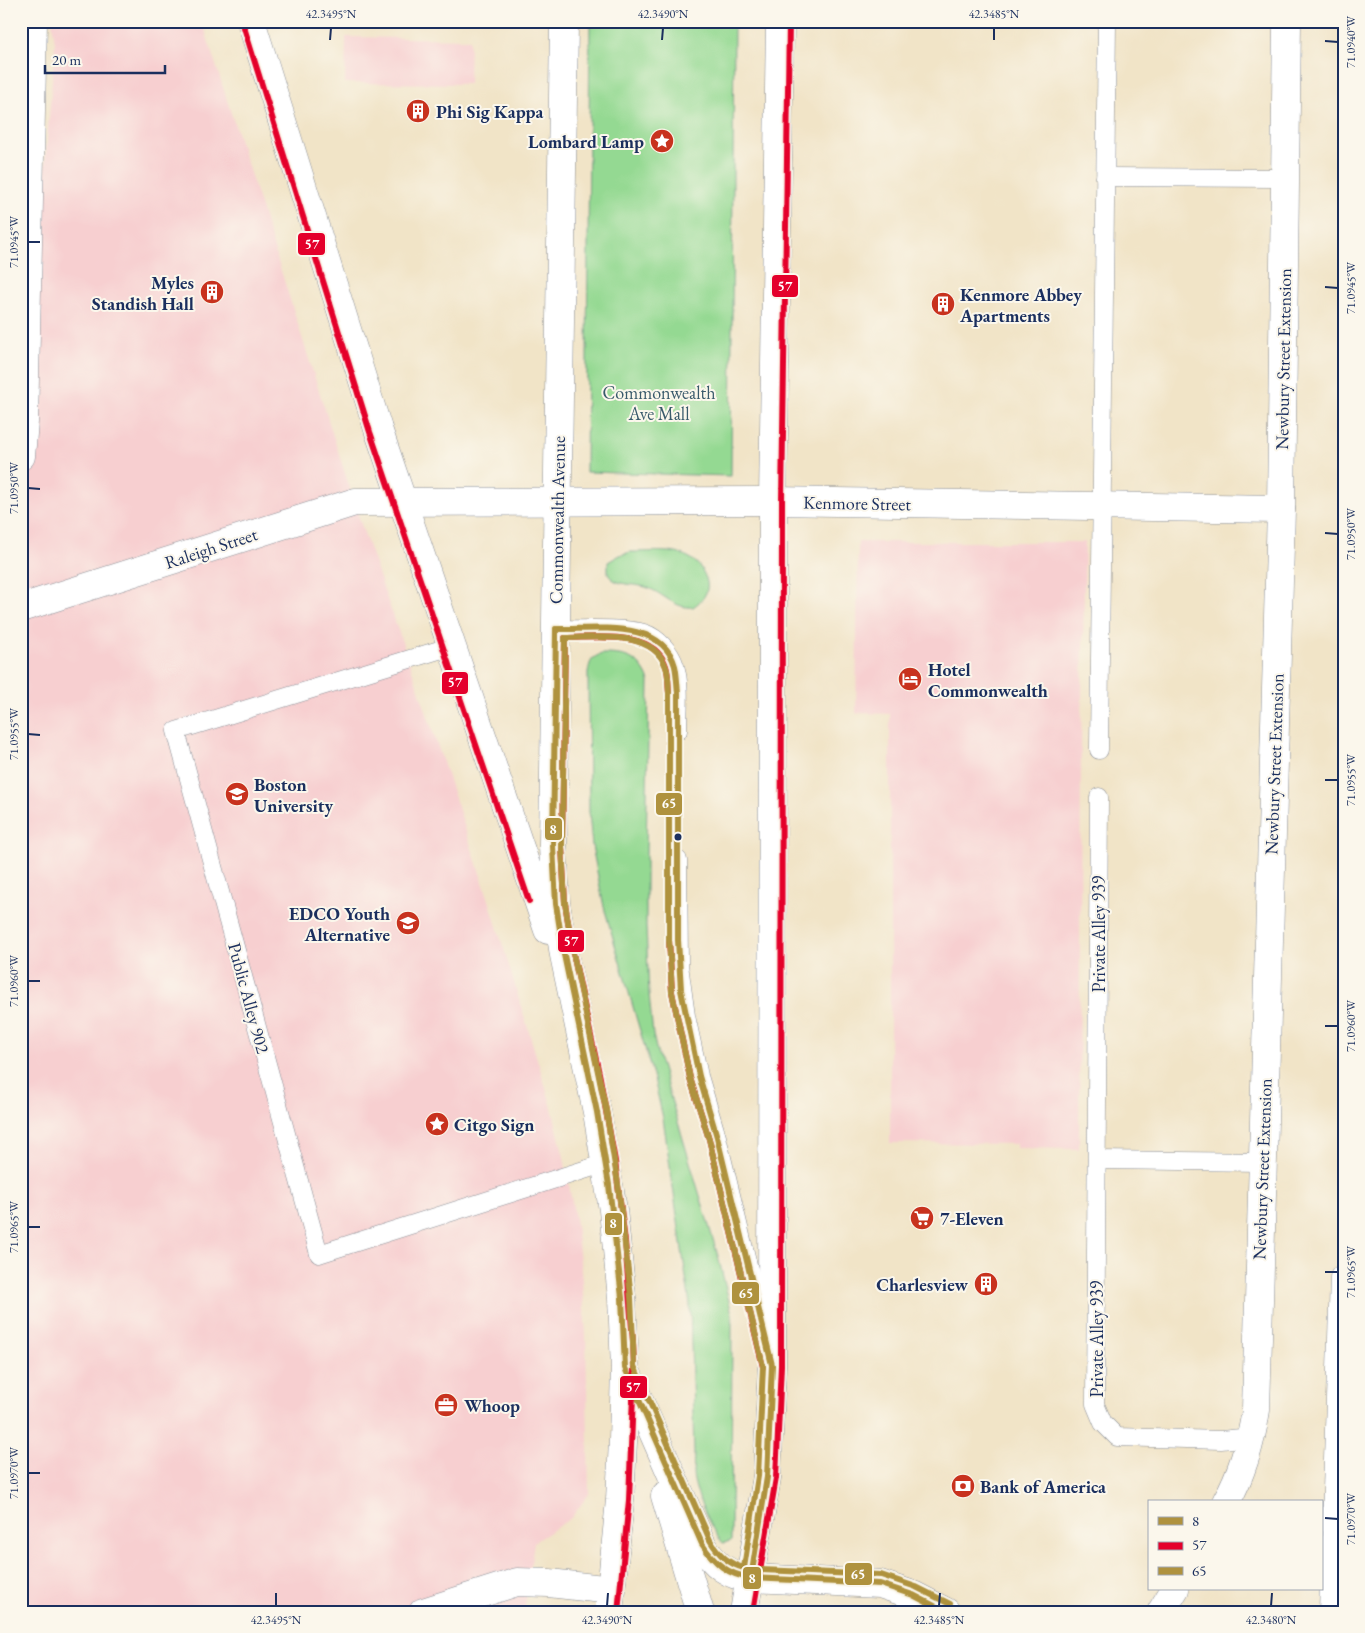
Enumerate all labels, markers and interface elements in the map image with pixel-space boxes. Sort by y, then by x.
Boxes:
text: 42.3495°N [306,6,357,22]
text: 42.3490°N [638,6,689,22]
text: 42.3485°N [969,6,1020,22]
text: 71.0940°W [1343,15,1359,68]
scale bar [45,42,165,74]
text: 20 m [52,50,81,69]
building icon: Phi Sig Kappa [405,98,431,124]
place label: Phi Sig Kappa [436,100,543,123]
place icon: Lombard Lamp [649,128,675,154]
place label: Lombard Lamp [528,130,644,153]
text: 71.0945°W [6,215,22,268]
line badge: 57 [297,232,326,256]
text: 57 [305,235,320,253]
text: 71.0945°W [1343,261,1359,314]
street label: Newbury Street Extension [1270,267,1296,450]
place label: Myles Standish Hall [92,271,194,315]
line badge: 57 [771,274,799,298]
text: 57 [778,277,793,295]
building icon: Myles Standish Hall [199,279,225,305]
place label: Kenmore Abbey Apartments [959,283,1082,327]
building icon: Kenmore Abbey Apartments [930,291,956,317]
park label: Commonwealth Ave Mall [603,381,716,425]
street label: Commonwealth Avenue [544,436,570,604]
text: 71.0950°W [6,461,22,514]
street label: Kenmore Street [803,491,911,515]
text: 71.0950°W [1343,507,1359,560]
street label: Raleigh Street [162,522,261,574]
place label: Hotel Commonwealth [928,658,1048,702]
hotel icon: Hotel Commonwealth [897,666,923,692]
line badge: 57 [441,671,469,695]
street label: Newbury Street Extension [1259,672,1289,855]
text: 57 [448,673,463,691]
text: 71.0955°W [6,707,22,760]
text: 71.0955°W [1343,753,1359,806]
place label: Boston University [254,773,334,817]
school or university icon: Boston University [224,781,250,807]
line badge: 65 [655,792,683,816]
text: 65 [662,794,676,812]
line badge: 8 [544,817,563,841]
text: 8 [549,820,557,838]
unlabelled marker [673,832,683,842]
street label: Private Alley 939 [1087,875,1110,992]
place label: EDCO Youth Alternative [289,902,390,946]
school or university icon: EDCO Youth Alternative [395,910,421,936]
line badge: 57 [557,929,585,953]
text: 57 [564,932,579,950]
street label: Public Alley 902 [223,940,275,1056]
text: 71.0960°W [6,954,22,1007]
text: 71.0960°W [1343,999,1359,1052]
street label: Newbury Street Extension [1247,1077,1277,1260]
place icon: Citgo Sign [424,1111,450,1137]
place label: Citgo Sign [454,1113,534,1136]
text: 71.0965°W [6,1200,22,1253]
supermarket icon: 7-Eleven [909,1205,935,1231]
place label: 7-Eleven [940,1207,1004,1230]
line badge: 8 [604,1212,623,1236]
text: 8 [609,1214,617,1232]
text: 71.0965°W [1343,1245,1359,1298]
building icon: Charlesview [973,1271,999,1297]
place label: Charlesview [876,1273,968,1296]
street label: Private Alley 939 [1085,1280,1108,1397]
line badge: 65 [731,1281,760,1305]
text: 65 [739,1284,753,1302]
line badge: 57 [619,1375,648,1399]
text: 57 [626,1378,641,1396]
office icon: Whoop [433,1392,459,1418]
place label: Whoop [464,1394,520,1417]
text: 71.0970°W [6,1446,22,1499]
bank icon: Bank of America [950,1473,976,1499]
place label: Bank of America [980,1475,1106,1498]
text: 71.0970°W [1343,1492,1359,1545]
legend [1148,1500,1322,1590]
text: 8 [1192,1511,1199,1530]
text: 57 [1192,1535,1207,1554]
text: 65 [1192,1561,1206,1580]
line badge: 65 [844,1562,873,1586]
text: 65 [851,1565,865,1583]
line badge: 8 [742,1566,762,1590]
text: 8 [748,1569,756,1587]
text: 42.3495°N [251,1612,302,1628]
text: 42.3490°N [582,1612,633,1628]
text: 42.3485°N [914,1612,965,1628]
text: 42.3480°N [1246,1612,1297,1628]

